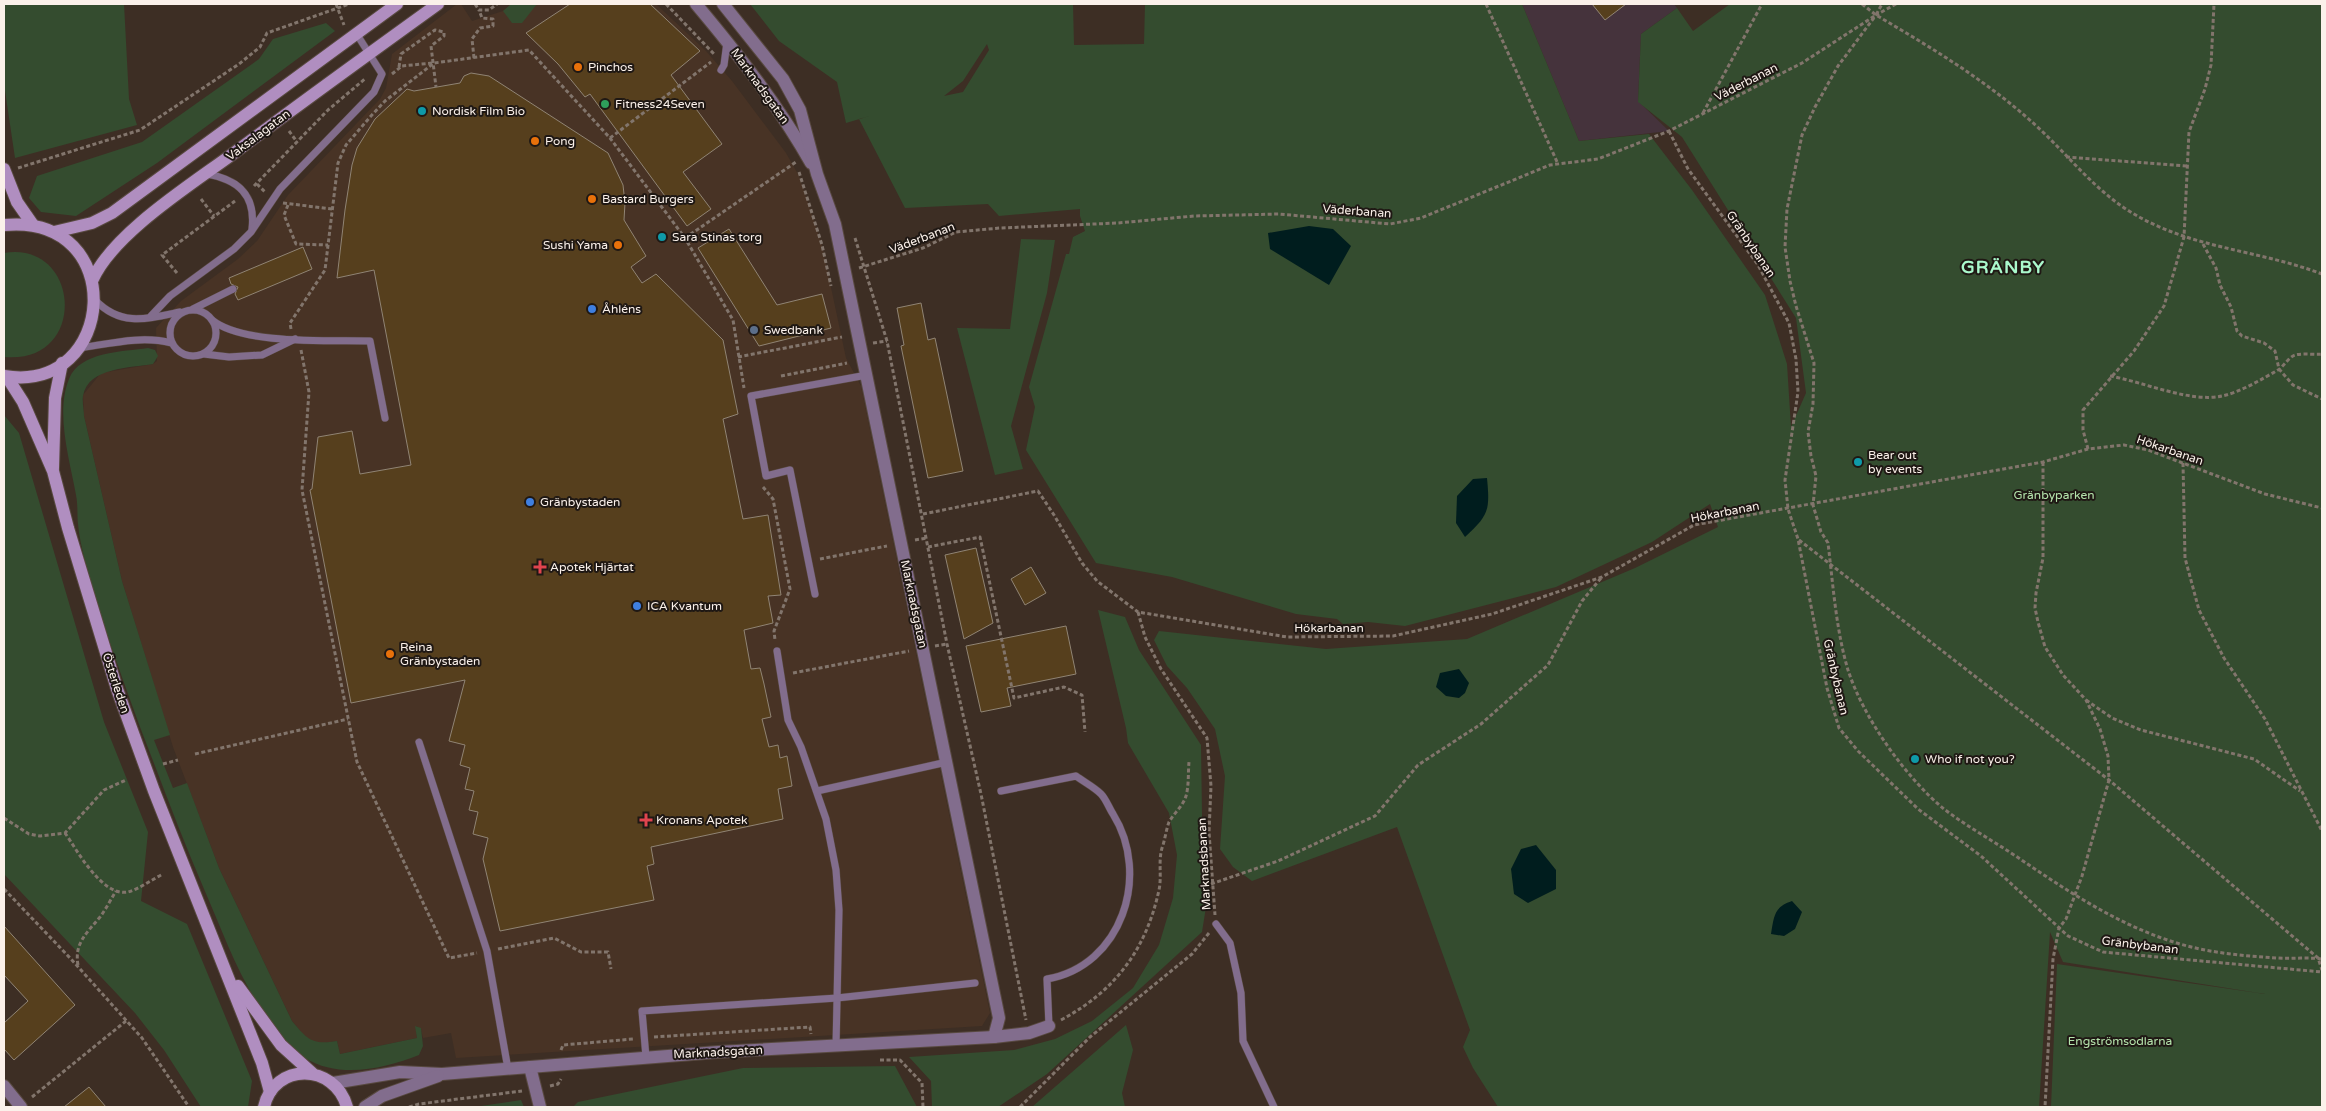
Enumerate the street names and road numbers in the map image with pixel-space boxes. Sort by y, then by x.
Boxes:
street label: Marknadsgatan [728,46,792,126]
street label: Väderbanan [1712,60,1780,104]
street label: Vaksalagatan [223,107,293,163]
street label: Väderbanan [1322,202,1392,220]
street label: Gränbybanan [1724,208,1778,280]
street label: Väderbanan [887,219,957,257]
street label: Hökarbanan [2135,432,2205,468]
street label: Hökarbanan [1689,498,1761,526]
street label: Marknadsgatan [898,559,930,649]
street label: Hökarbanan [1294,621,1364,635]
street label: Gränbybanan [1820,638,1852,716]
street label: Österleden [100,651,132,715]
street label: Marknadsbanan [1195,817,1213,911]
street label: Gränbybanan [2101,933,2179,957]
street label: Marknadsgatan [673,1043,763,1061]

